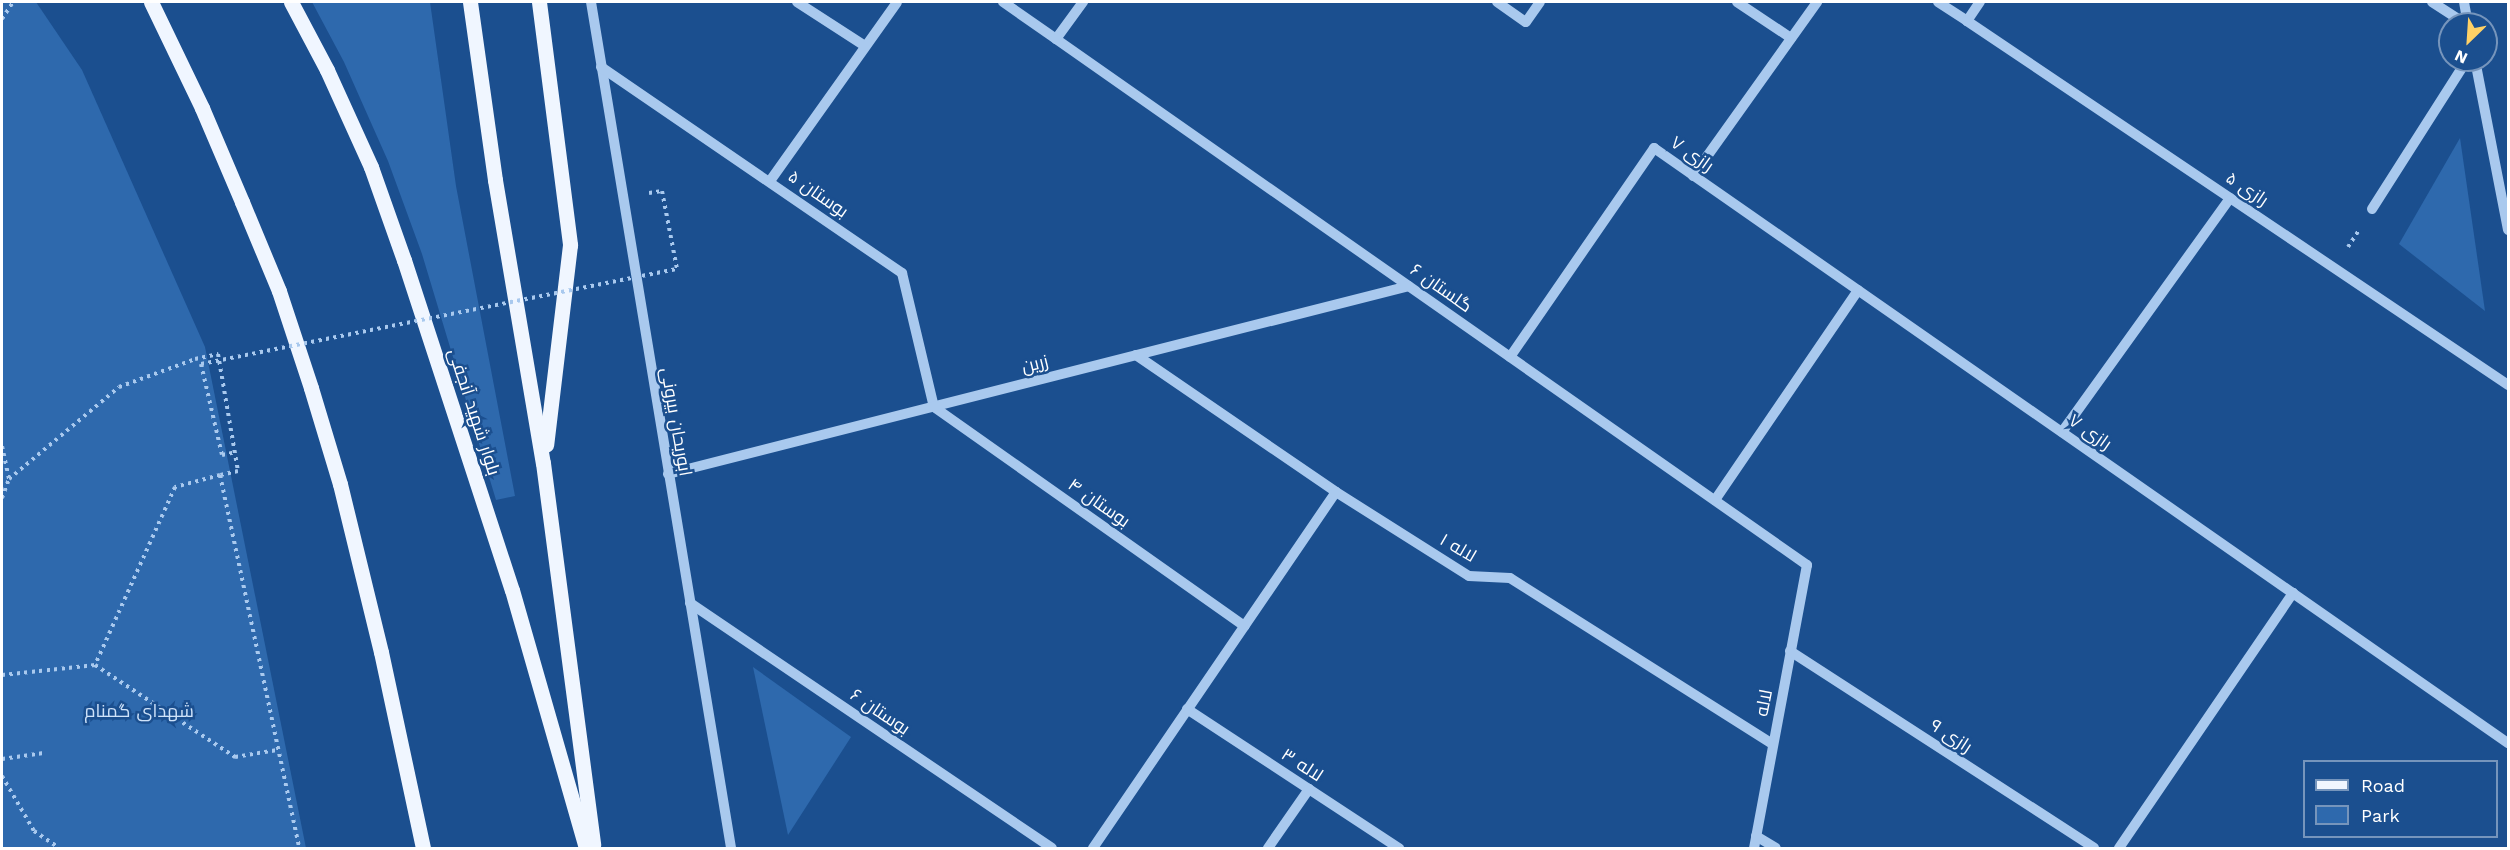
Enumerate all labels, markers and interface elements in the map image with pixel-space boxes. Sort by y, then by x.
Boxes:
north arrow [2438,12,2498,72]
text: N [2452,46,2470,68]
street label: رازی ۷ [1666,131,1718,177]
street label: بوستان ۵ [784,165,852,223]
street label: رازی ۵ [2222,167,2272,211]
street label: گلستان ۶ [1406,259,1476,317]
street label: بلوار شهید آنجفی [443,346,505,478]
street label: زرین [1019,350,1051,378]
street label: ابوریحان بیرونی [656,366,696,478]
street label: رازی ۷ [2064,409,2116,455]
street label: بوستان ۴ [1064,474,1134,532]
street label: لاله ۱ [1436,529,1480,567]
street label: بوستان ۶ [846,684,914,740]
street label: لاله [1751,688,1777,718]
park label: شهدای گمنام [84,700,194,722]
street label: رازی ۹ [1926,714,1976,758]
street label: لاله ۳ [1277,744,1327,786]
legend [2303,760,2498,838]
text: Road [2361,775,2405,796]
text: Park [2361,805,2400,826]

